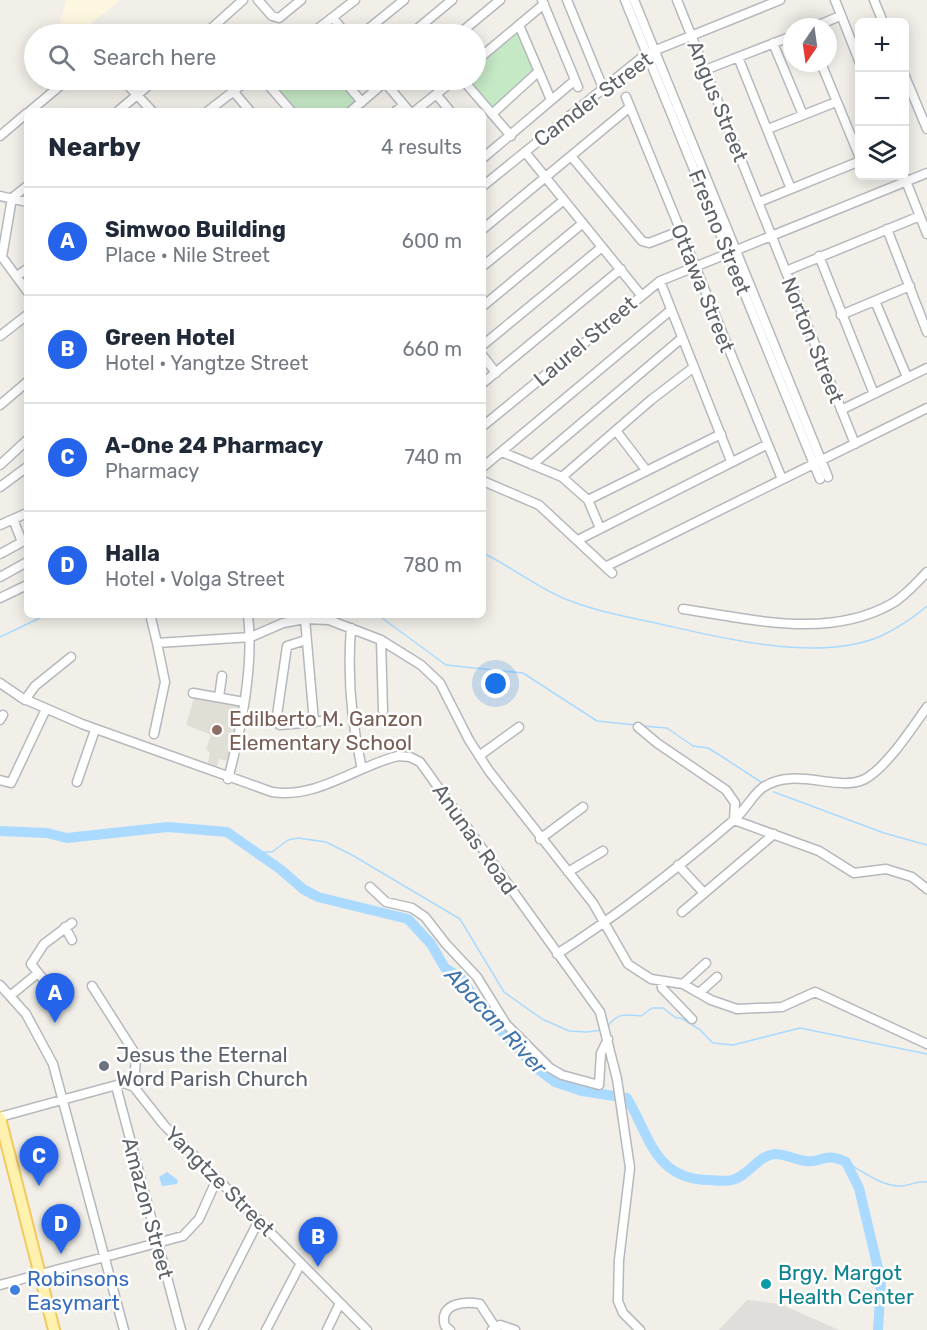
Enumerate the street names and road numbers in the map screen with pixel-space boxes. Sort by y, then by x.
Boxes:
street label: Angus Street [682,37,754,165]
street label: Camder Street [529,46,657,152]
street label: Fresno Street [684,166,756,298]
street label: Ottawa Street [666,220,740,356]
street label: Norton Street [776,273,850,407]
street label: Laurel Street [528,291,642,391]
street label: Anunas Road [428,779,522,899]
street label: Yangtze Street [160,1121,280,1241]
street label: Amazon Street [117,1134,179,1282]

